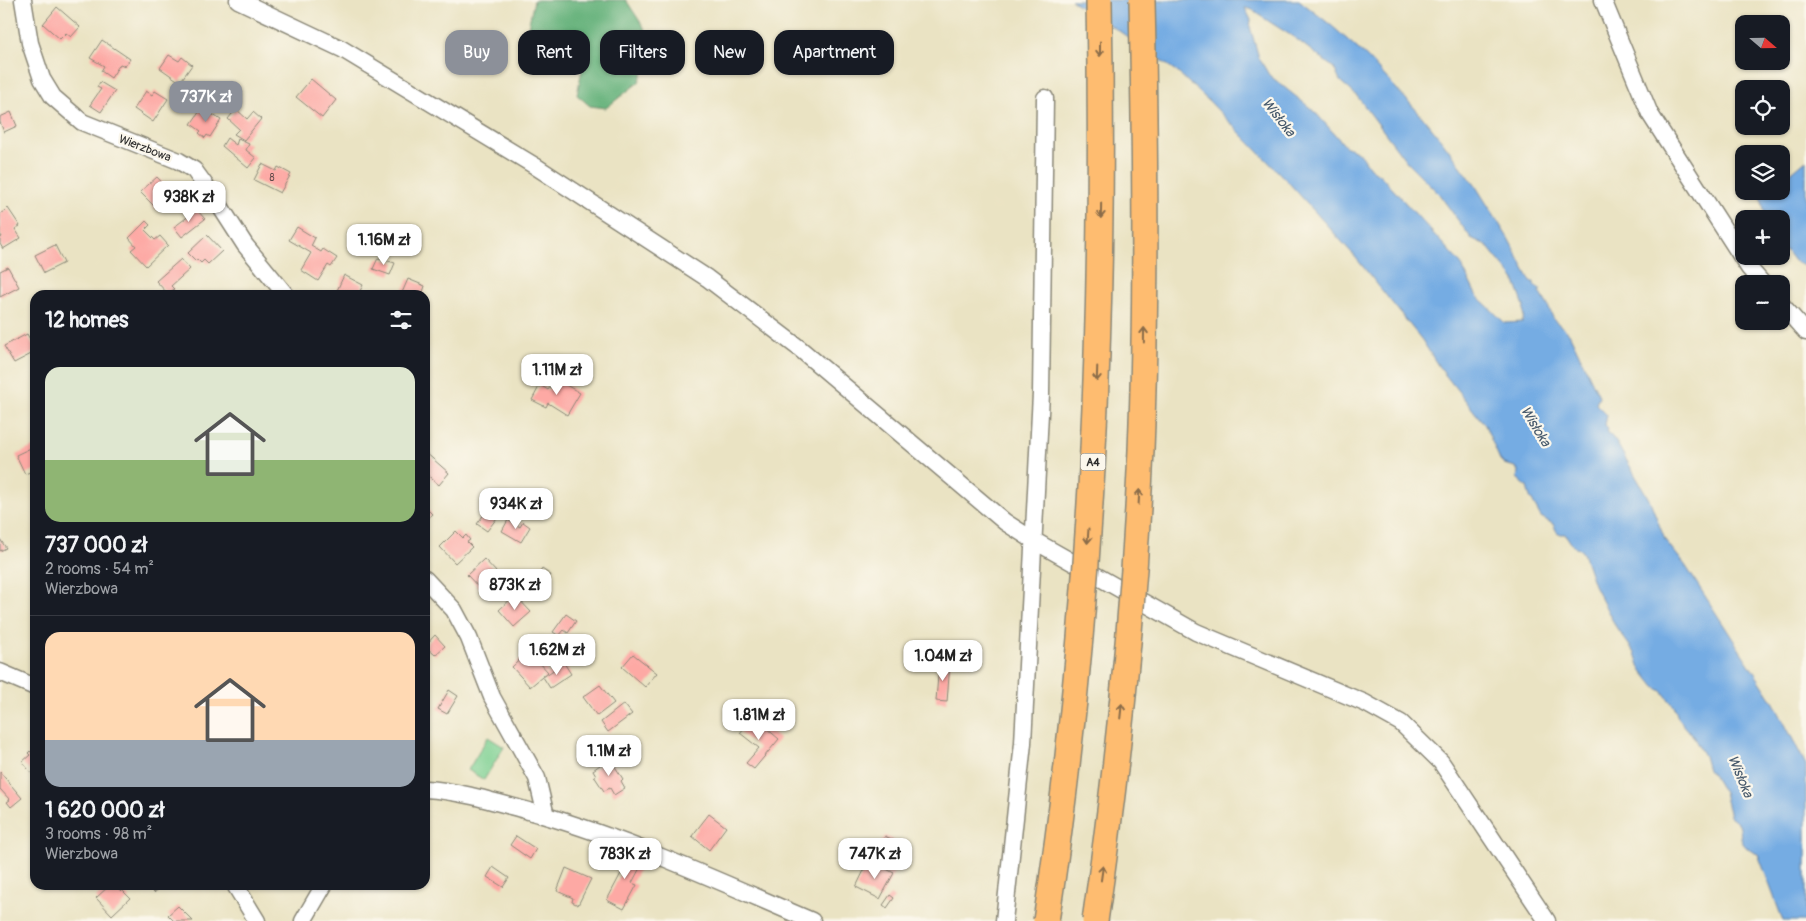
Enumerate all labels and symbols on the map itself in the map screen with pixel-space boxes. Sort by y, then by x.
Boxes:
north arrow [1735,15,1790,70]
one-way arrow [1095,40,1105,56]
pin: 737K zł [160,80,252,123]
water label: Wisłoka [1258,95,1300,141]
street label: Wierzbowa [117,132,173,165]
house number: 8 [269,172,275,184]
pin: 938K zł [143,180,235,223]
one-way arrow [1096,203,1105,219]
pin: 1.16M zł [332,224,436,266]
one-way arrow [1139,327,1149,344]
pin: 1.11M zł [505,354,609,396]
one-way arrow [1092,365,1102,381]
water label: Wisłoka [1517,403,1555,451]
road number: A4 [1080,454,1106,471]
pin: 934K zł [470,488,562,530]
one-way arrow [1134,489,1143,505]
one-way arrow [1084,528,1093,544]
pin: 873K zł [469,568,561,611]
pin: 1.62M zł [505,634,609,676]
pin: 1.04M zł [891,640,995,682]
pin: 1.81M zł [707,698,811,741]
one-way arrow [1117,704,1126,720]
pin: 1.1M zł [563,734,655,777]
water label: Wisłoka [1724,753,1757,801]
pin: 783K zł [579,838,671,880]
pin: 747K zł [829,838,921,880]
one-way arrow [1097,865,1107,881]

